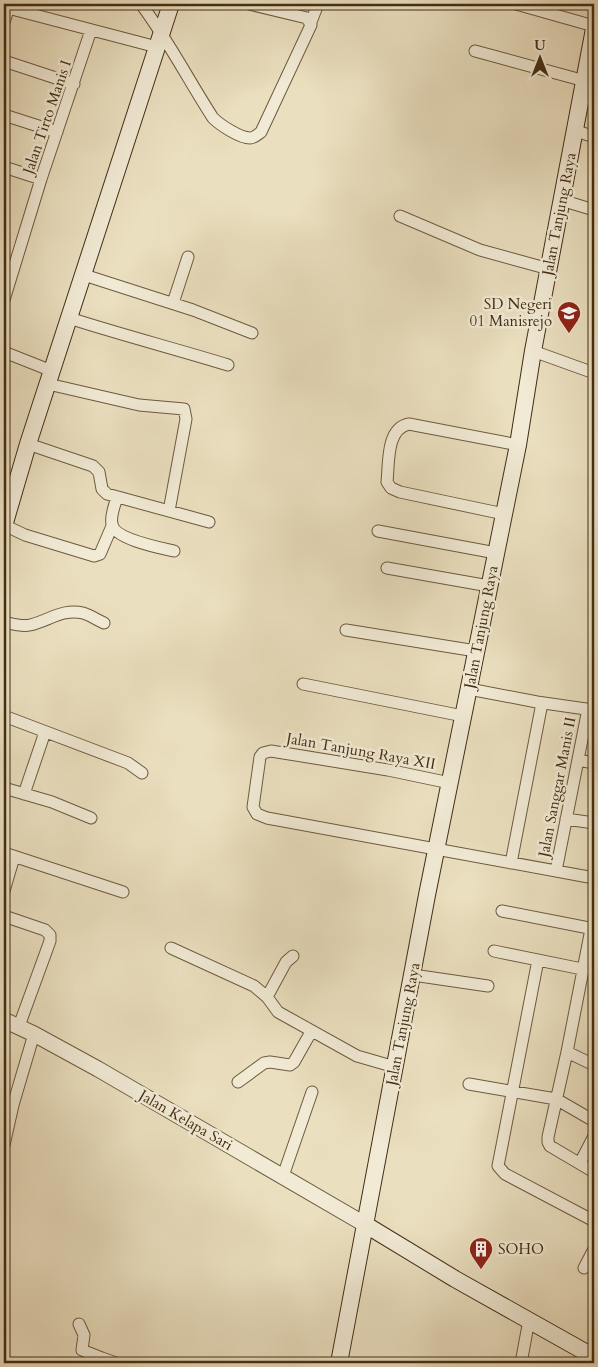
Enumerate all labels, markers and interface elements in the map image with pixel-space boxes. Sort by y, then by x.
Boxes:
north arrow [516,32,566,82]
text: U [534,36,546,55]
street label: Jalan Tirto Manis I [17,57,76,179]
street label: Jalan Tanjung Raya [537,150,581,279]
place label: SD Negeri 01 Manisrejo [470,294,552,331]
school or university icon: SD Negeri 01 Manisrejo [556,300,582,334]
street label: Jalan Tanjung Raya [459,563,503,692]
street label: Jalan Sanggar Manis II [533,715,580,861]
street label: Jalan Tanjung Raya XII [283,728,437,774]
street label: Jalan Tanjung Raya [381,960,425,1089]
street label: Jalan Kelapa Sari [134,1084,236,1155]
building icon: SOHO [468,1236,494,1270]
place label: SOHO [498,1239,544,1259]

